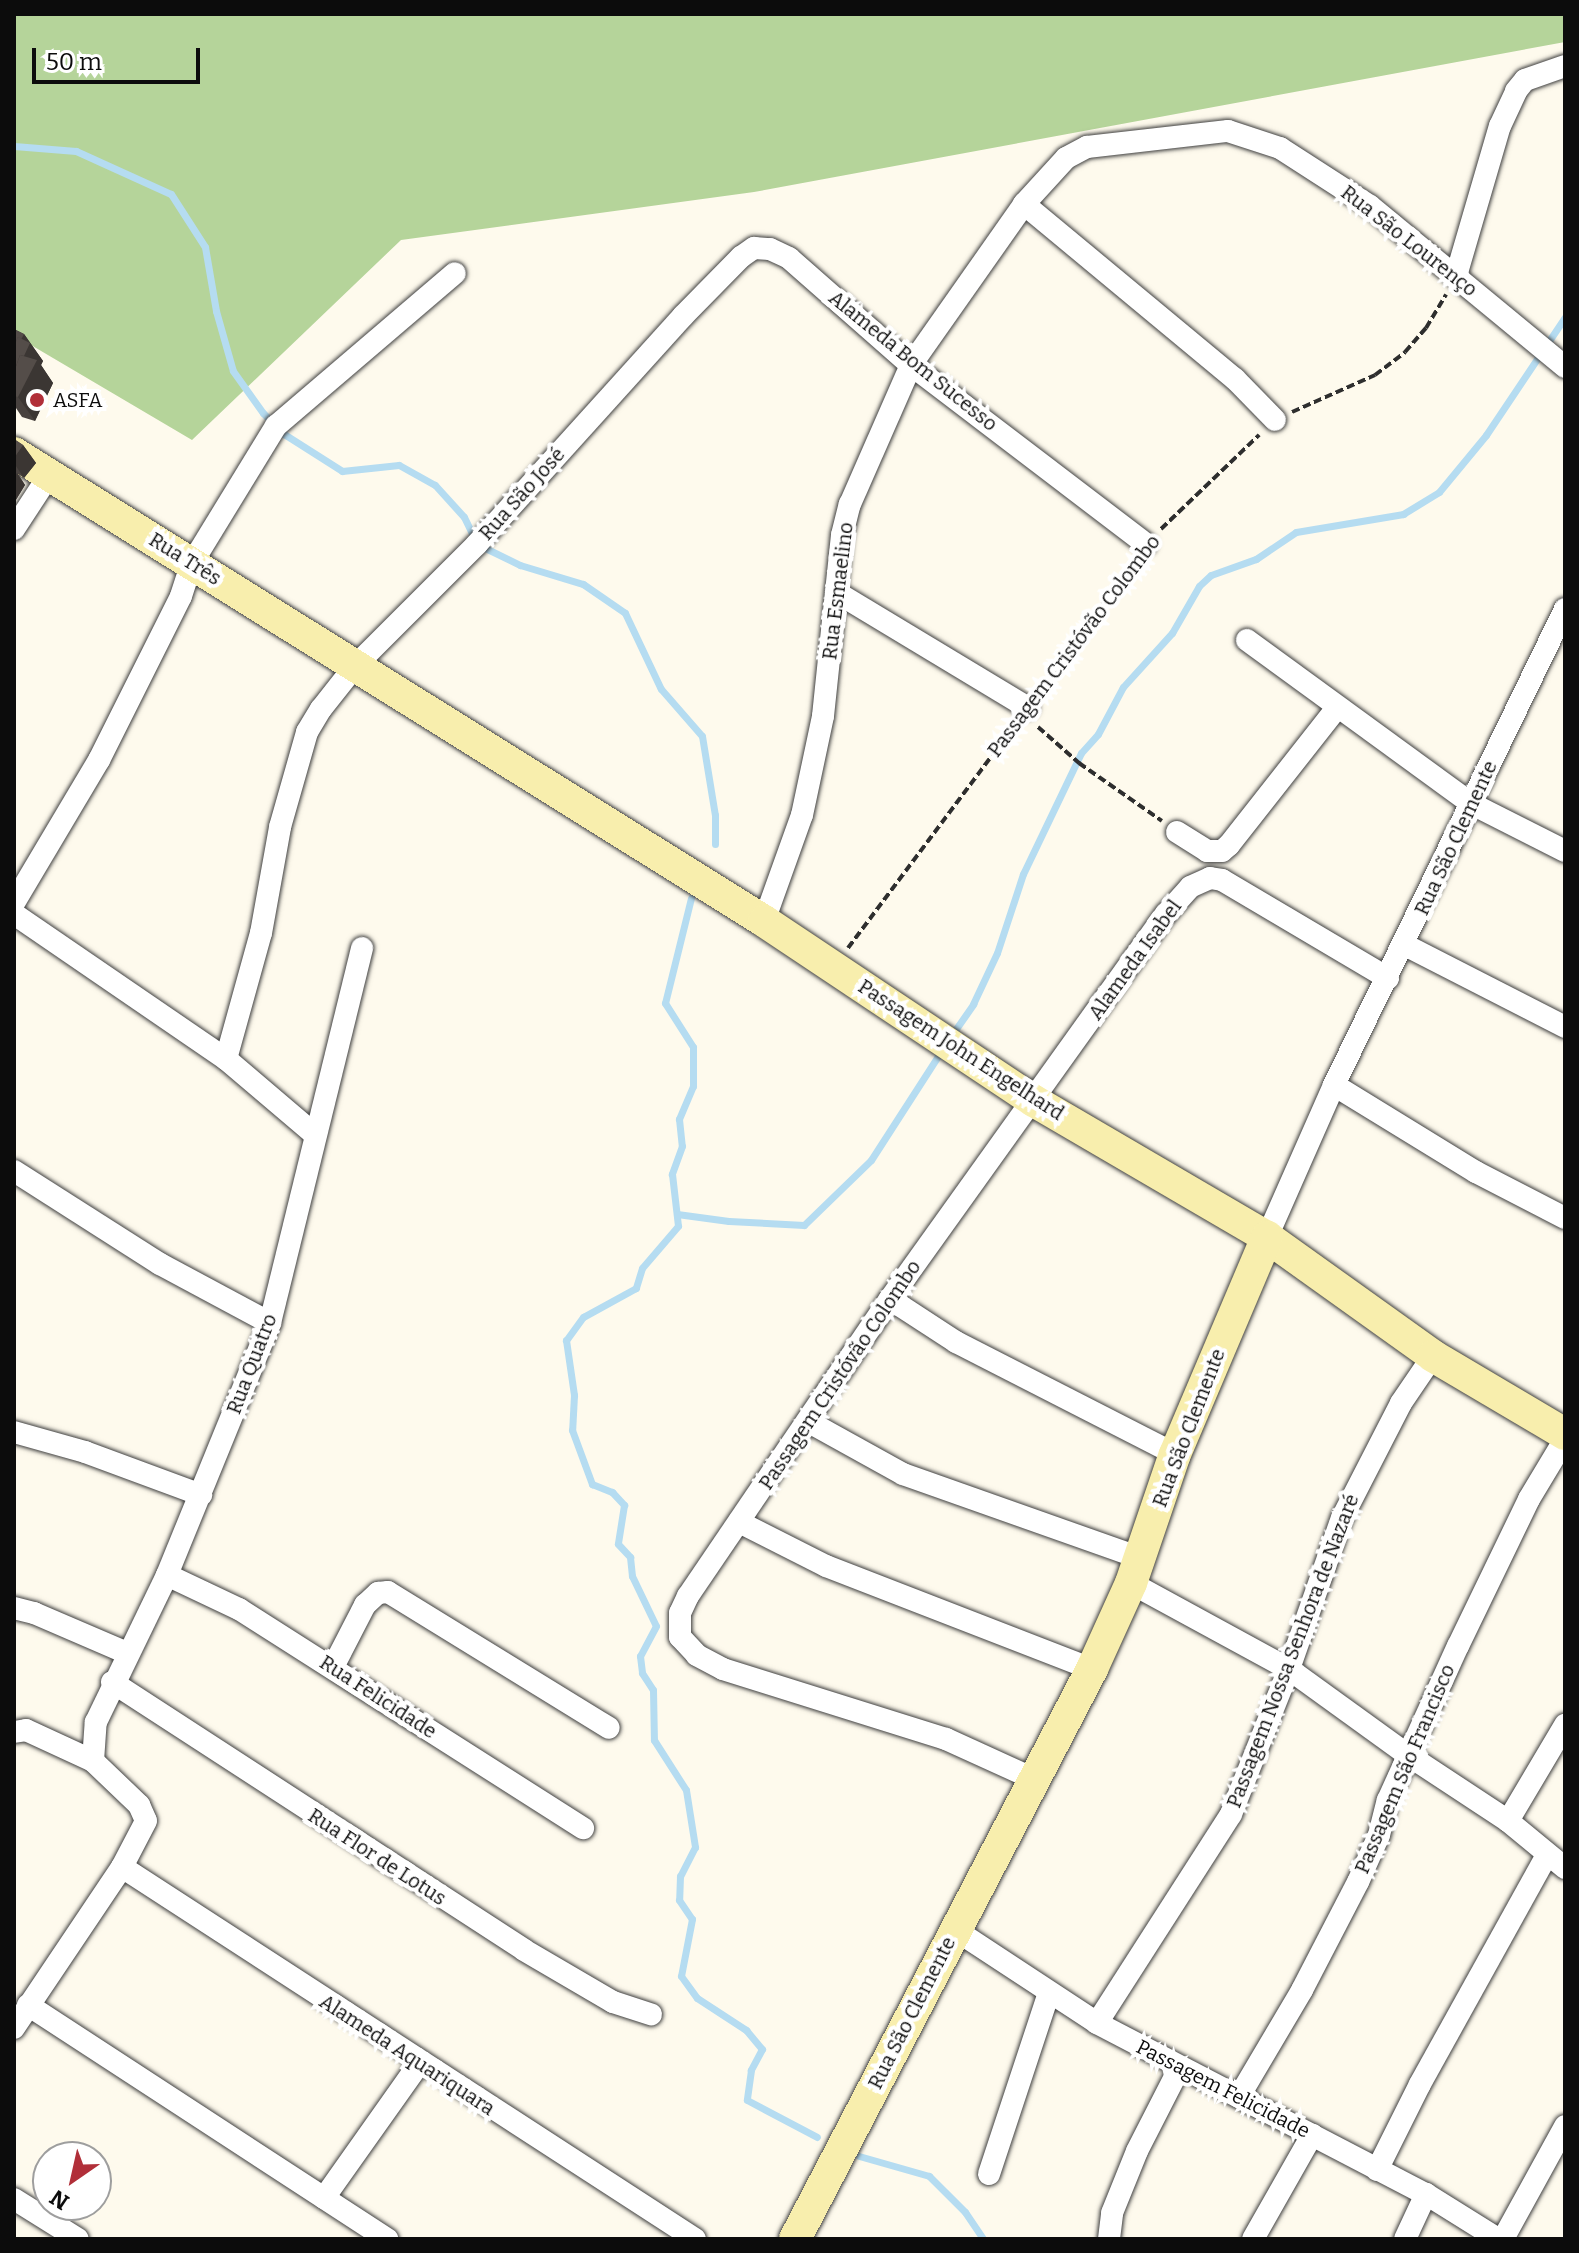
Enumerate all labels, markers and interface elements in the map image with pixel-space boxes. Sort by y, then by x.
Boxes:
scale bar [36,32,204,82]
text: 50 m [46,48,102,76]
street label: Rua São Lourenço [1336,180,1482,302]
street label: Alameda Bom Sucesso [824,286,1002,436]
place label: ASFA [53,388,102,412]
marker: ASFA [28,391,46,409]
street label: Rua São José [474,443,570,545]
street label: Rua Esmaelino [818,521,858,661]
street label: Rua Três [145,528,225,590]
street label: Passagem Cristóvão Colombo [983,530,1165,762]
street label: Rua São Clemente [1410,757,1502,919]
street label: Alameda Isabel [1083,895,1187,1025]
street label: Passagem John Engelhard [854,974,1068,1126]
street label: Passagem Cristóvão Colombo [754,1256,926,1494]
street label: Rua Quatro [222,1310,282,1418]
street label: Rua São Clemente [1148,1345,1230,1511]
street label: Passagem Nossa Senhora de Nazaré [1222,1491,1364,1811]
street label: Rua Felicidade [315,1650,441,1744]
street label: Passagem São Francisco [1350,1661,1460,1877]
street label: Rua Flor de Lotus [304,1803,450,1911]
street label: Rua São Clemente [863,1933,961,2093]
street label: Alameda Aquariquara [315,1989,499,2121]
street label: Passagem Felicidade [1132,2035,1314,2143]
north arrow [32,2141,112,2221]
text: N [45,2184,74,2216]

